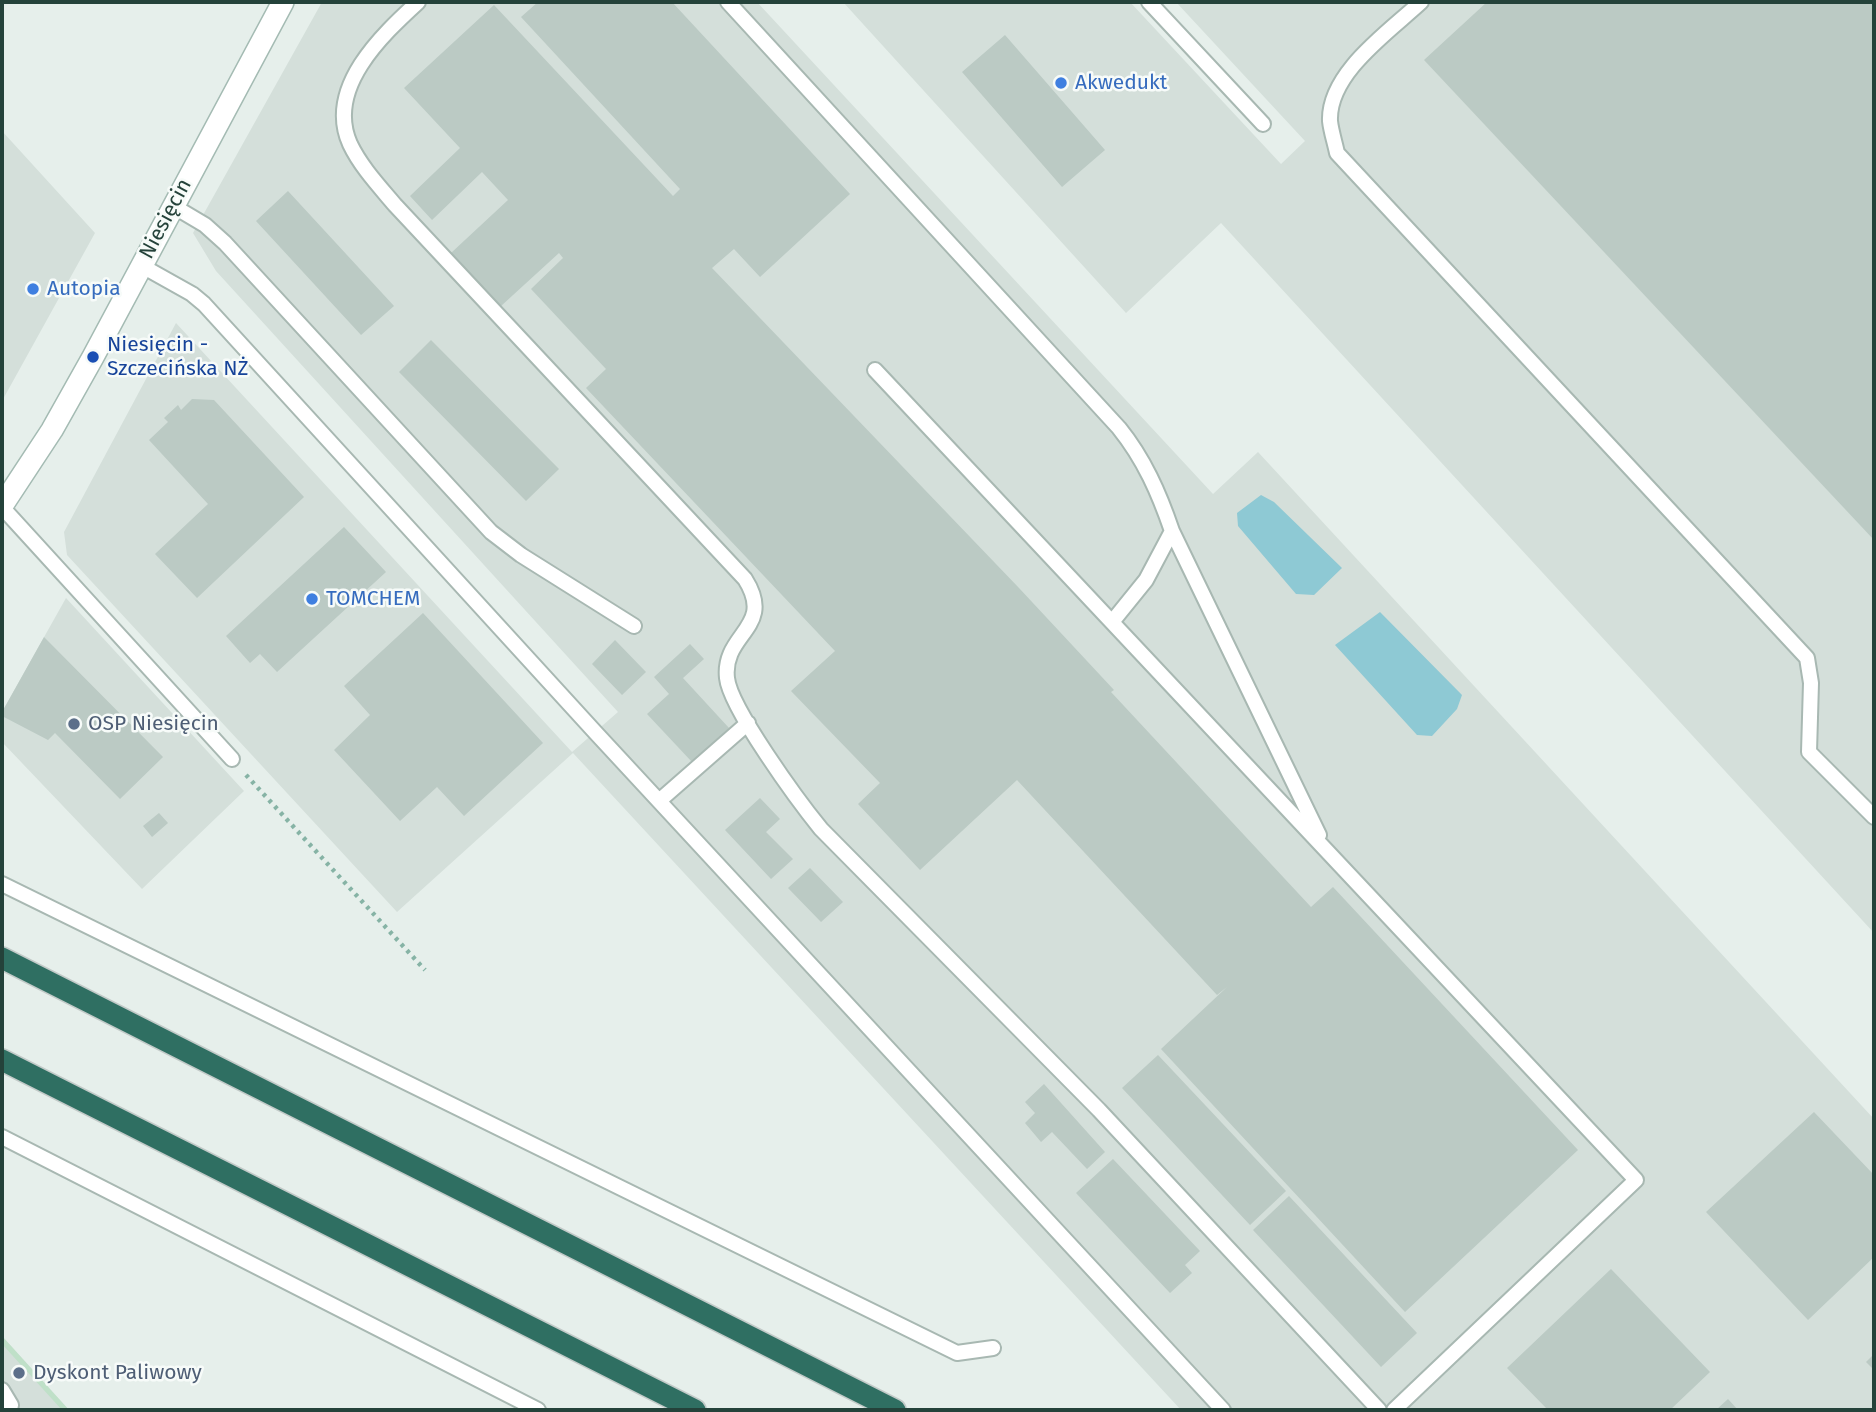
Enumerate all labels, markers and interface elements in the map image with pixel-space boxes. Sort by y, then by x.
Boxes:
place label: Akwedukt [1075,70,1167,96]
marker: Akwedukt [1053,75,1069,91]
street label: Niesięcin [134,175,198,263]
place label: Autopia [47,276,121,302]
marker: Autopia [25,281,41,297]
place label: Niesięcin - Szczecińska NŻ [107,332,249,382]
marker: Niesięcin - Szczecińska NŻ [85,349,101,365]
place label: TOMCHEM [326,586,420,612]
marker: TOMCHEM [304,591,320,607]
place label: OSP Niesięcin [88,711,219,737]
marker: OSP Niesięcin [66,716,82,732]
place label: Dyskont Paliwowy [33,1360,202,1386]
marker: Dyskont Paliwowy [11,1365,27,1381]

